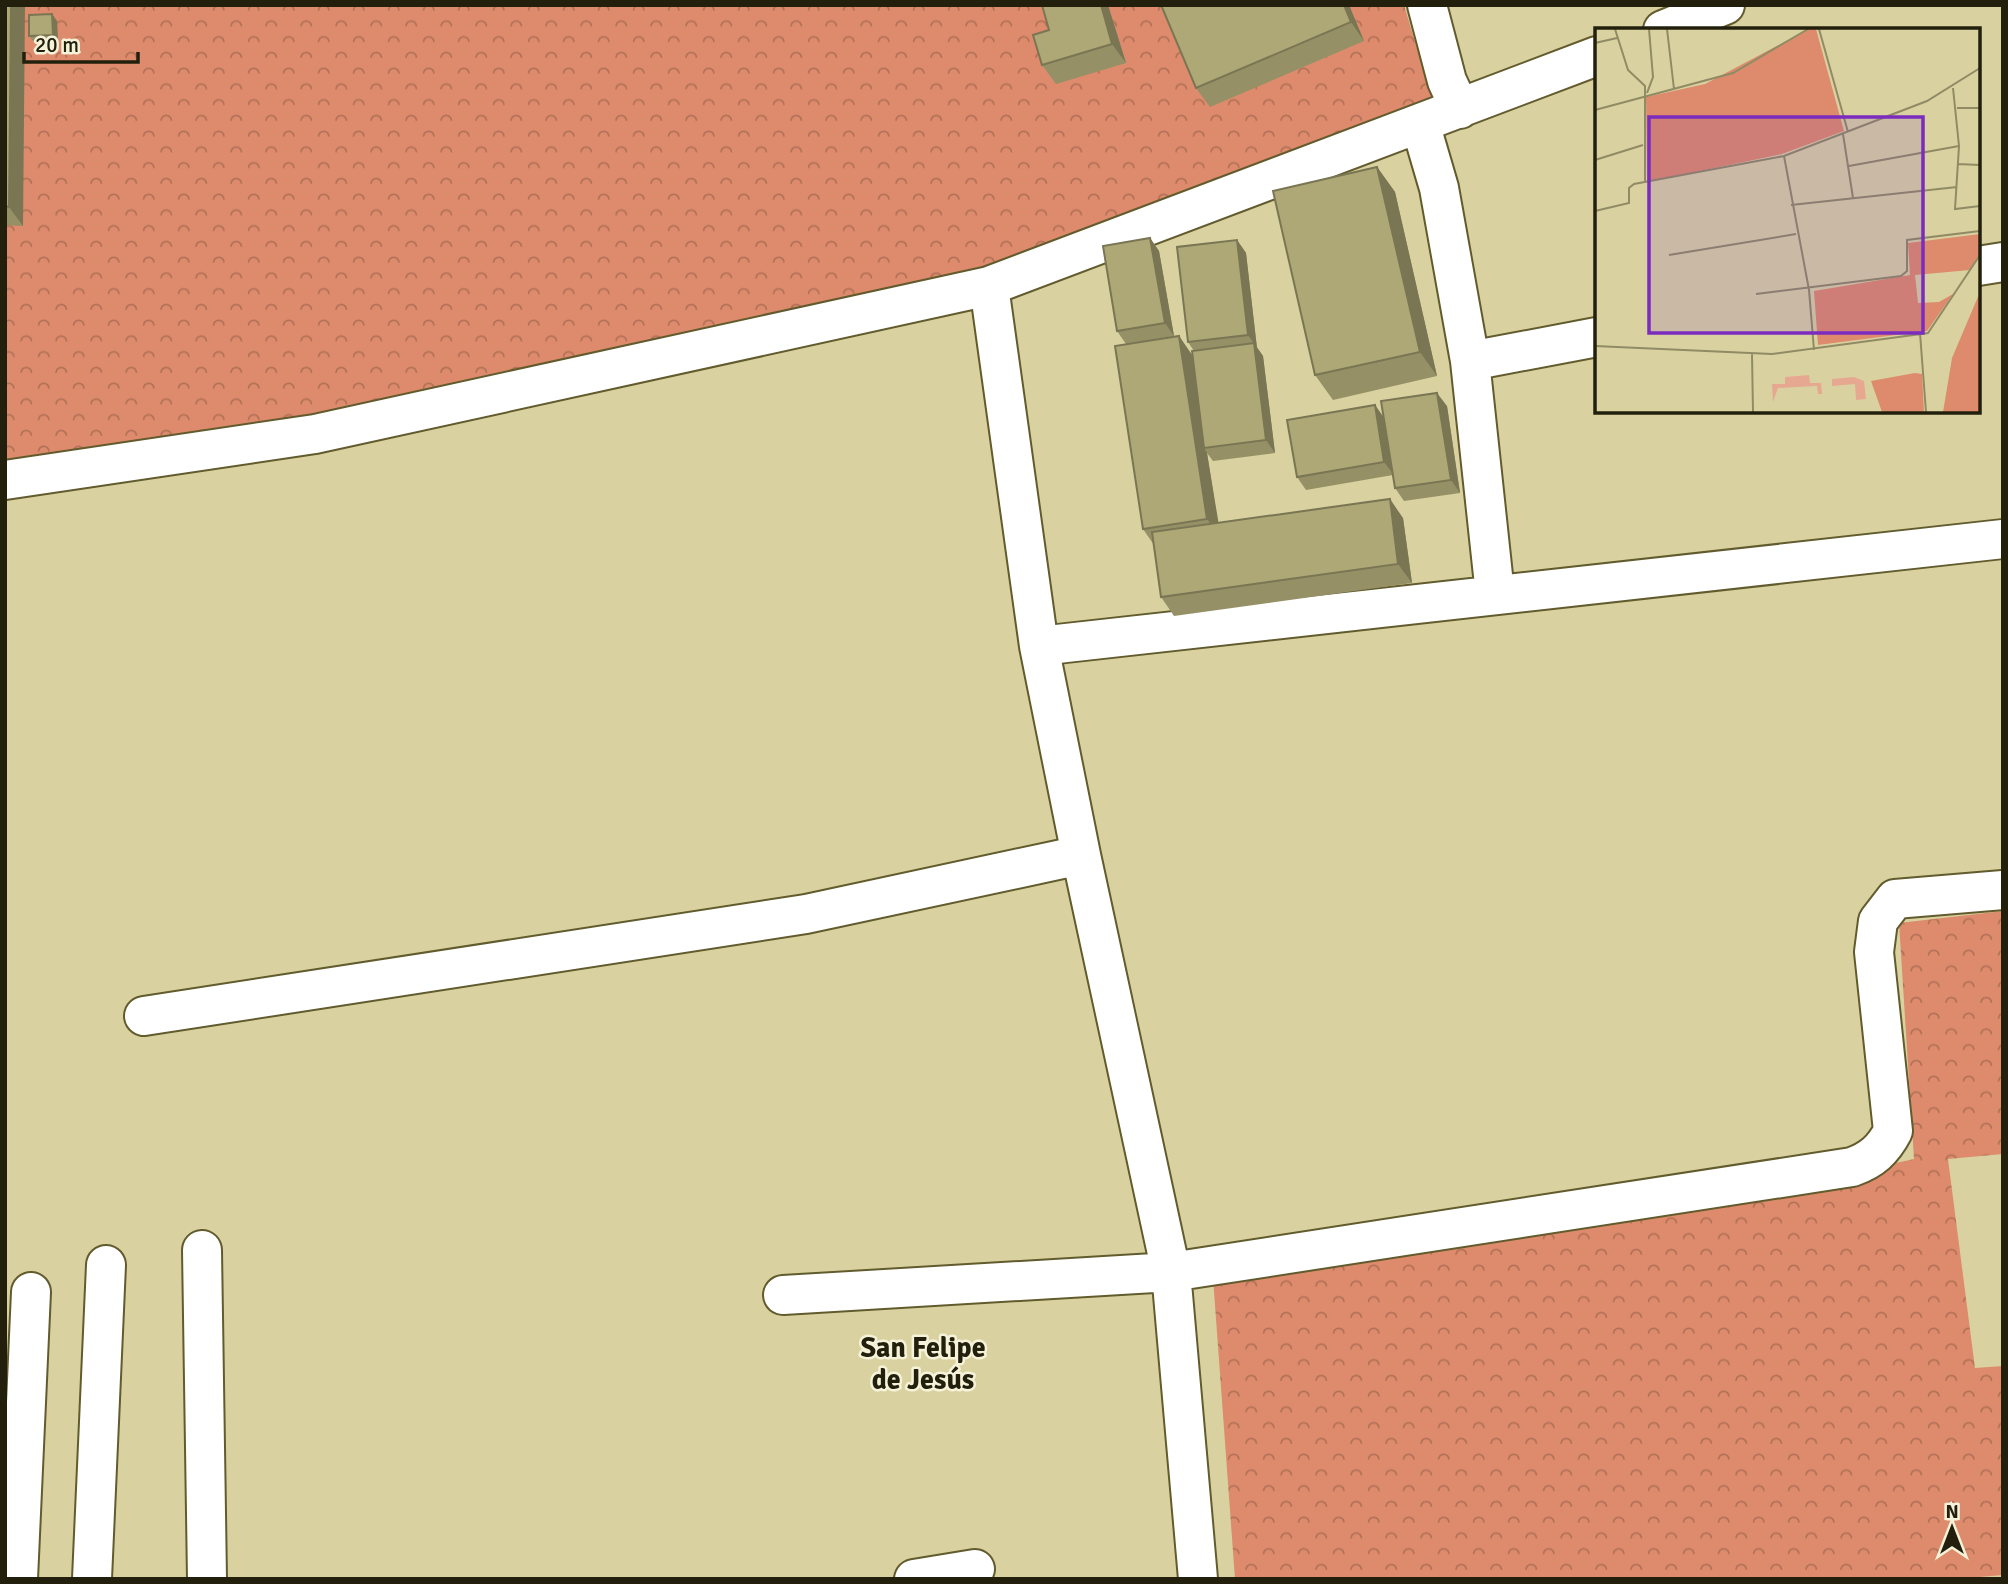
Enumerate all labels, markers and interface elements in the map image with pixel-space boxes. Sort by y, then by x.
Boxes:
scale bar [24,21,138,65]
inset map [1595,28,1980,413]
text: 20 m [35,32,79,58]
district label: San Felipe de Jesús [860,1331,986,1397]
north arrow [1917,1493,1987,1563]
text: N [1945,1500,1959,1524]

